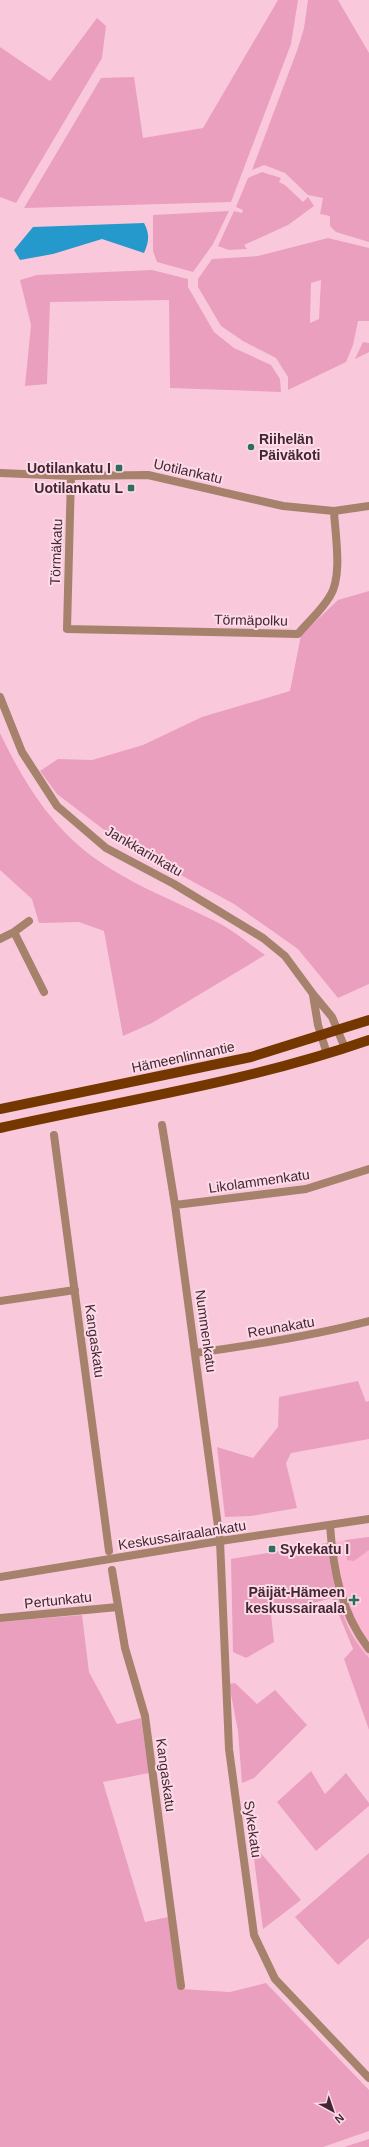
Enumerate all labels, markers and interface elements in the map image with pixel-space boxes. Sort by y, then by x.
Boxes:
place label: Riihelän Päiväkoti [259,431,320,463]
marker: Riihelän Päiväkoti [246,442,256,452]
street label: Uotilankatu [152,455,224,487]
place label: Uotilankatu I [27,460,111,476]
marker: Uotilankatu I [114,463,124,473]
place label: Uotilankatu L [34,480,123,496]
marker: Uotilankatu L [126,483,136,493]
street label: Törmäkatu [47,518,65,586]
street label: Törmäpolku [214,611,288,629]
street label: Jankkarinkatu [103,822,185,880]
street label: Hämeenlinnantie [130,1038,236,1076]
street label: Likolammenkatu [207,1166,311,1196]
street label: Nummenkatu [192,1289,220,1373]
street label: Kangaskatu [82,1303,108,1379]
street label: Reunakatu [246,1313,316,1341]
street label: Keskussairaalankatu [117,1517,247,1553]
place label: Sykekatu I [280,1541,349,1557]
marker: Sykekatu I [267,1544,277,1554]
place label: Päijät-Hämeen keskussairaala [245,1584,345,1616]
street label: Pertunkatu [23,1589,93,1611]
marker: Päijät-Hämeen keskussairaala [348,1594,360,1606]
street label: Kangaskatu [153,1737,179,1813]
street label: Sykekatu [241,1799,265,1859]
north arrow [313,2091,353,2131]
text: N [332,2112,346,2126]

